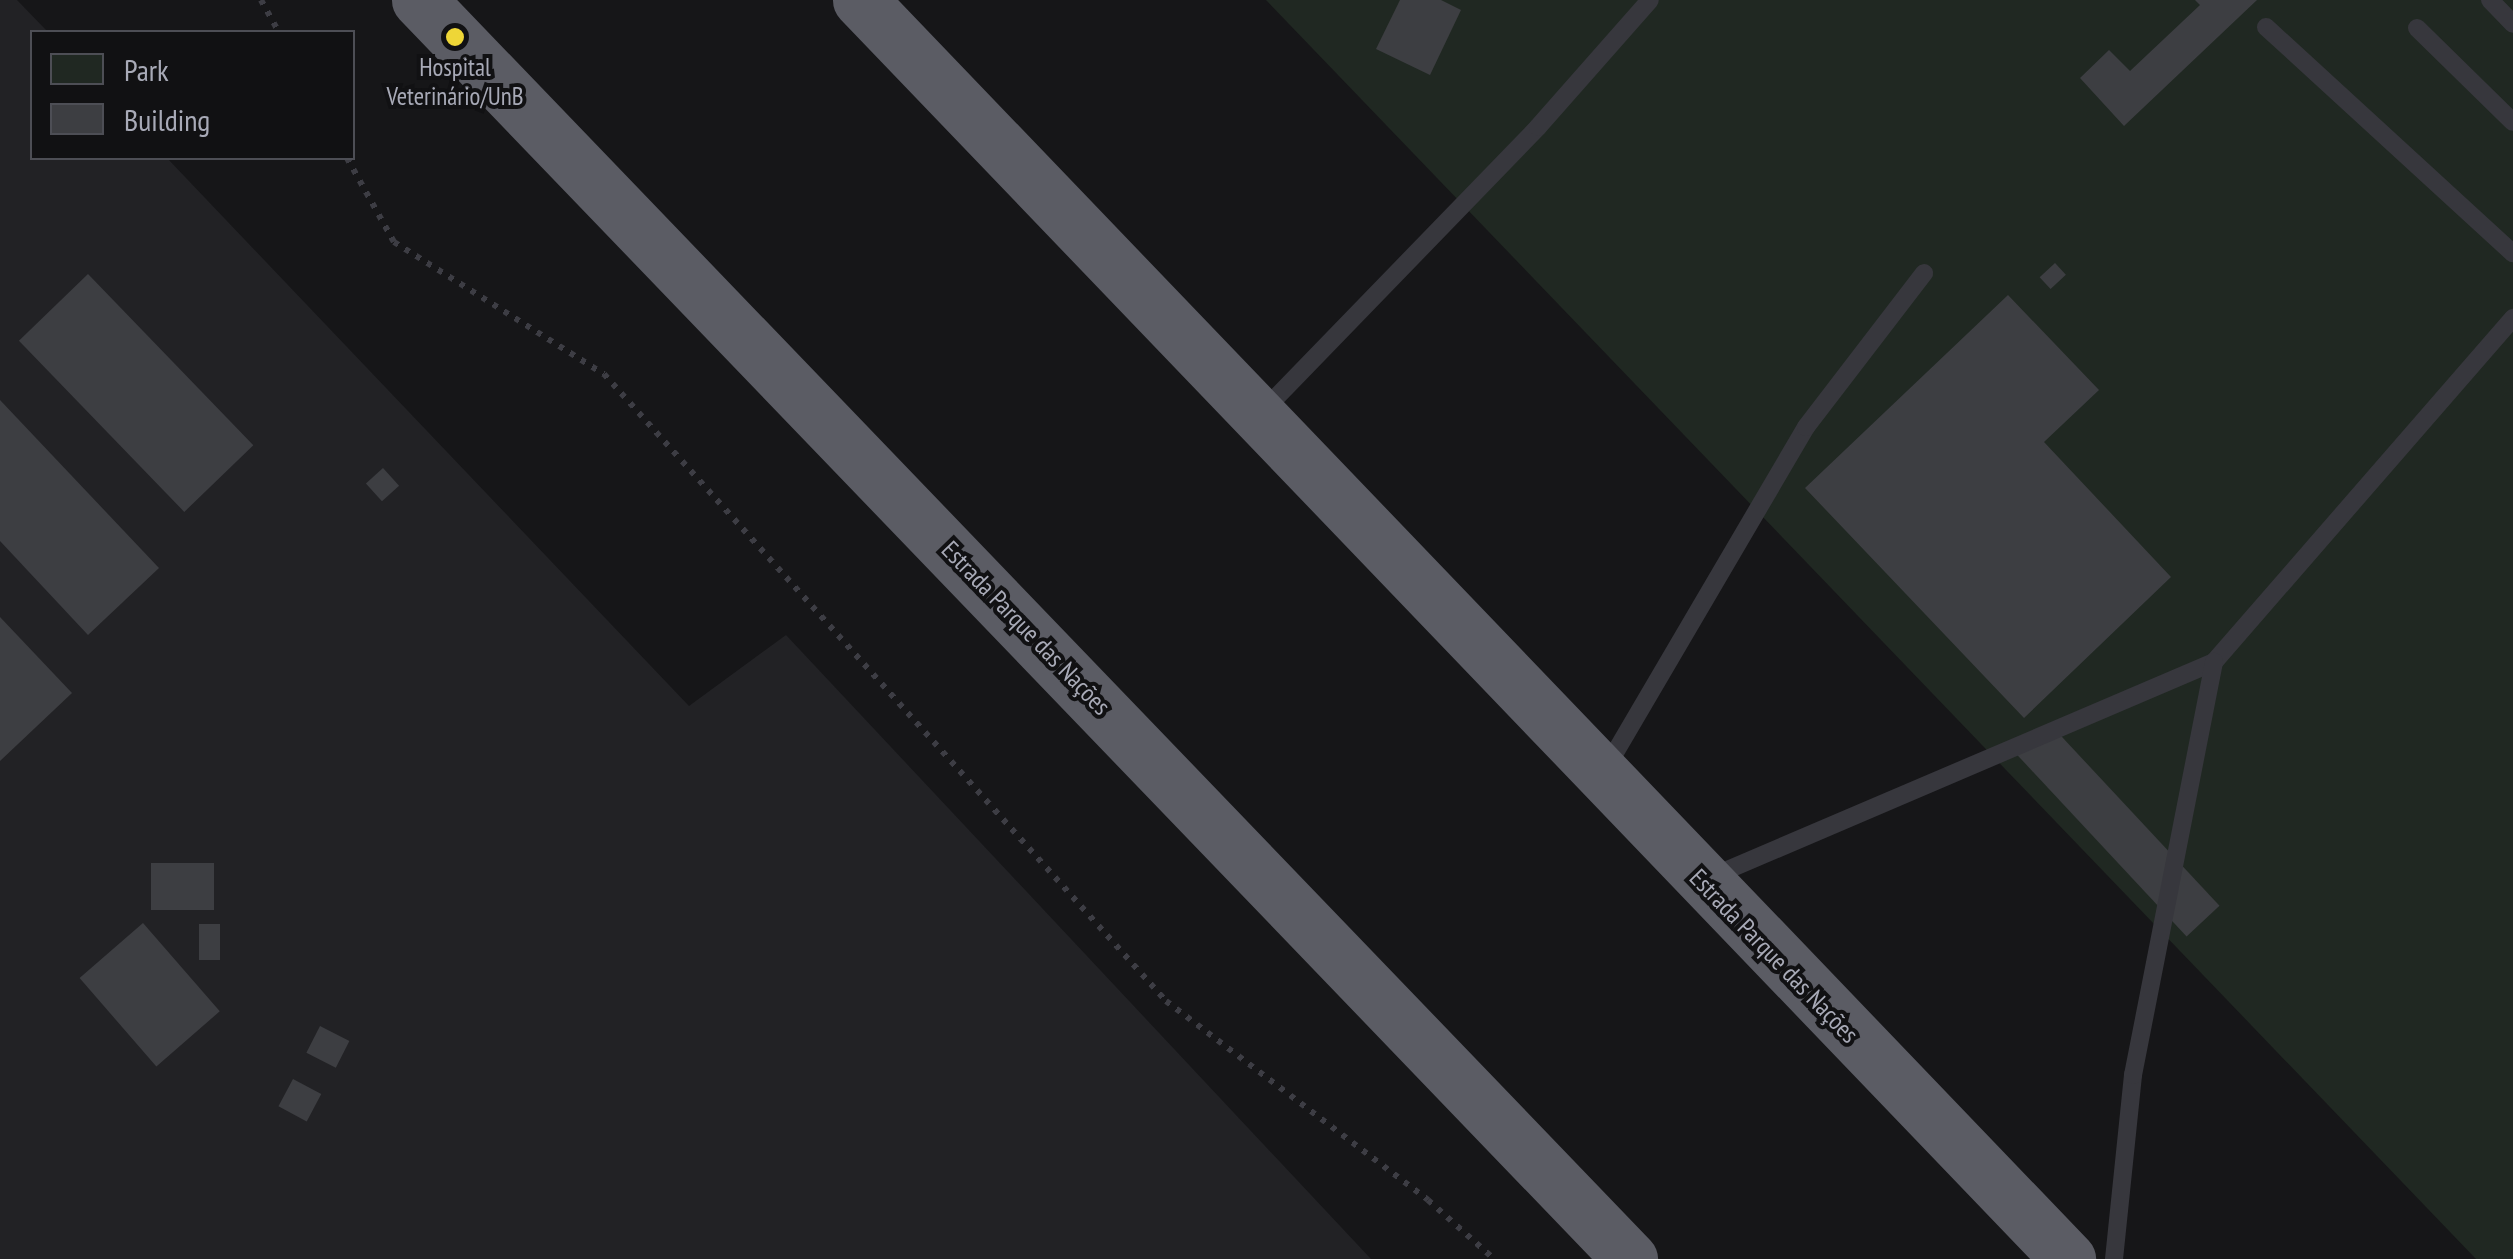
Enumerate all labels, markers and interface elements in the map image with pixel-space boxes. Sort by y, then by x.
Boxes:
marker: Hospital Veterinário/UnB [444,26,466,48]
legend [30,30,355,160]
text: Park [124,50,169,89]
place label: Hospital Veterinário/UnB [386,53,524,112]
text: Building [124,100,210,139]
street label: Estrada Parque das Nações [935,535,1117,721]
street label: Estrada Parque das Nações [1683,863,1865,1049]

